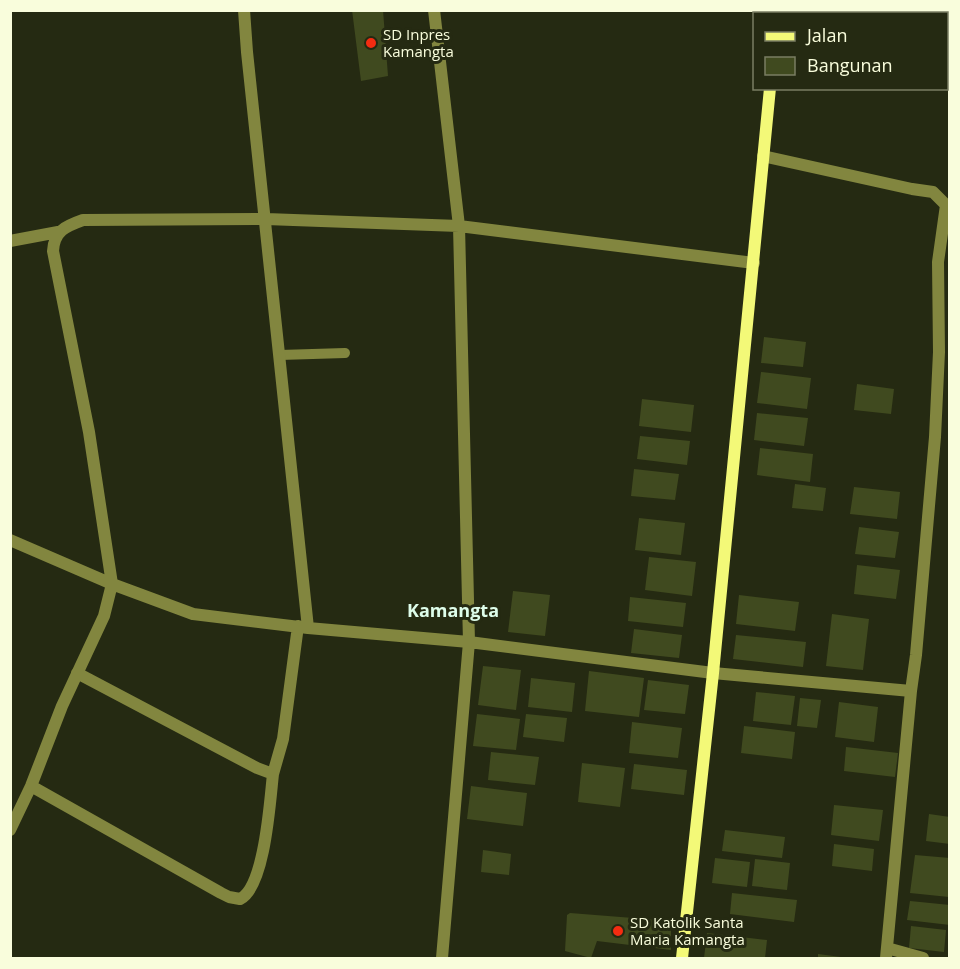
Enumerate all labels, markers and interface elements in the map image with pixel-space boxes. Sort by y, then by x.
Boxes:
legend [753,12,948,90]
text: Jalan [805,23,847,47]
place label: SD Inpres Kamangta [383,24,454,61]
marker: SD Inpres Kamangta [364,36,378,50]
text: Bangunan [807,53,893,77]
district label: Kamangta [407,598,499,622]
place label: SD Katolik Santa Maria Kamangta [630,912,745,949]
marker: SD Katolik Santa Maria Kamangta [611,924,625,938]

